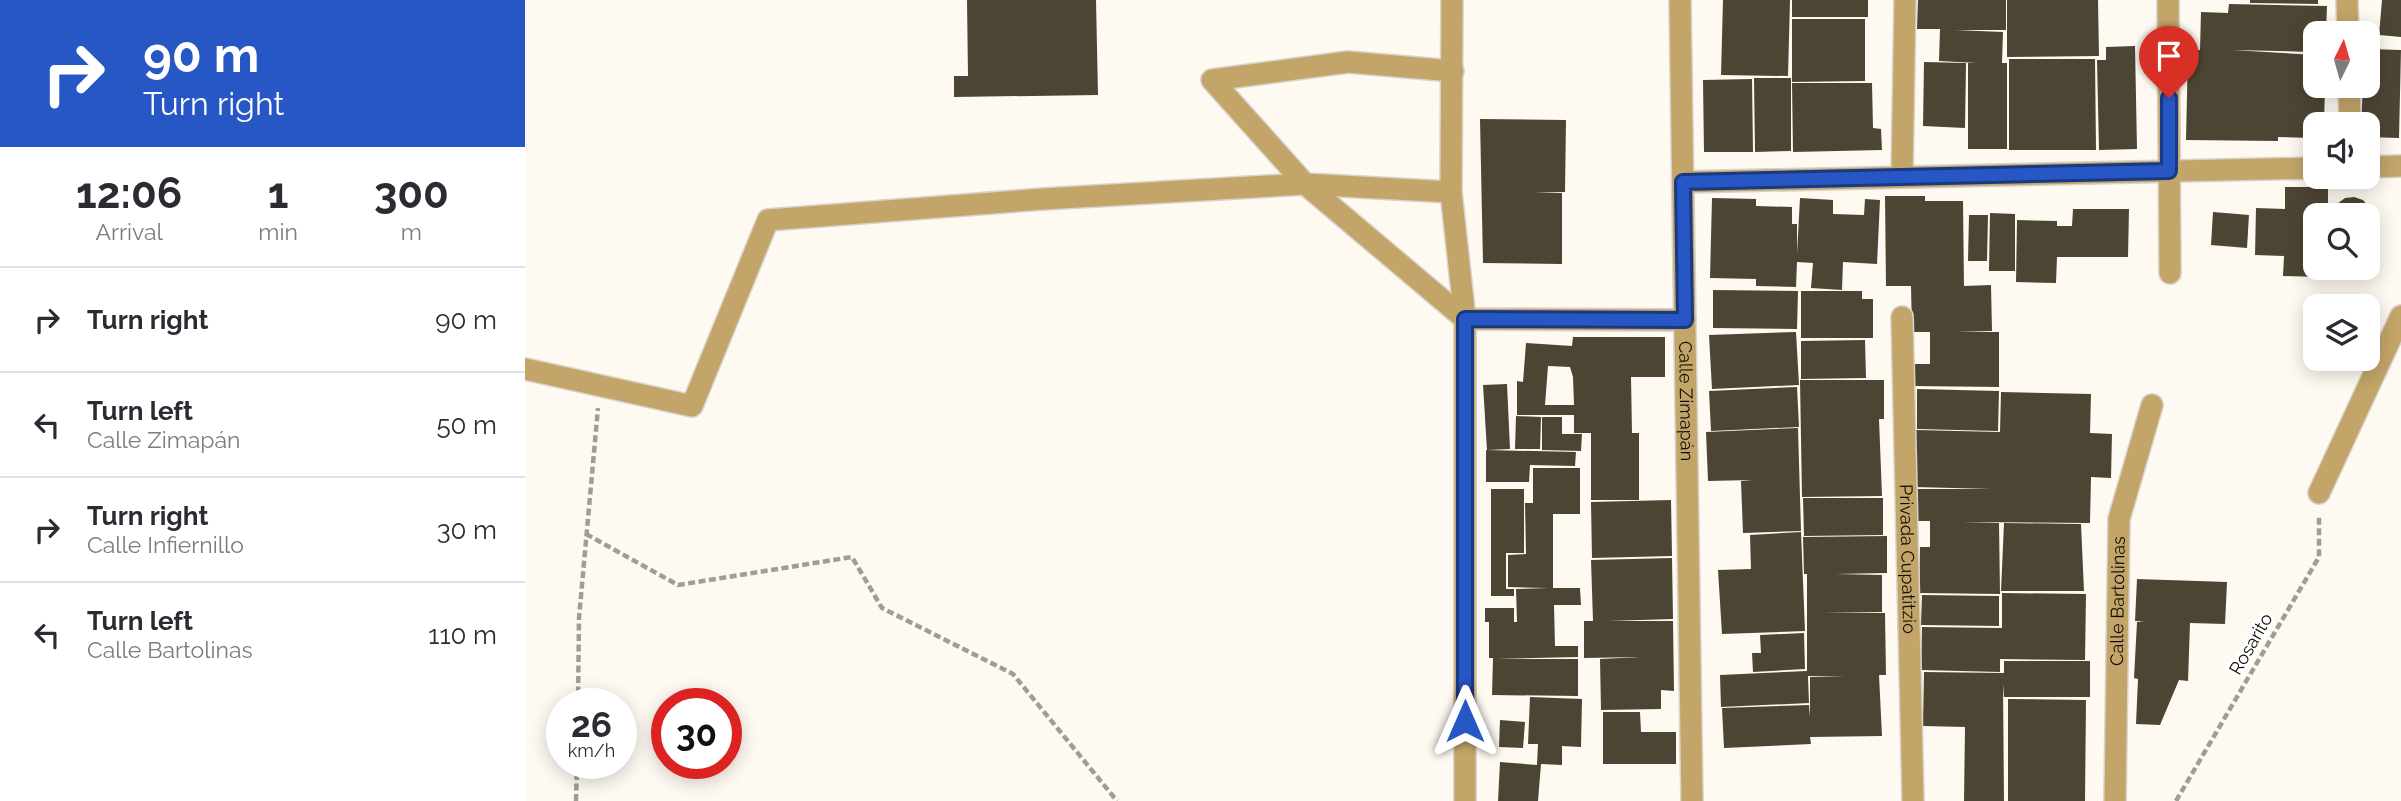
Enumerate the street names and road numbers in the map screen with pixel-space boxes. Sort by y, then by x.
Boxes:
street label: Calle Zimapán [1675,341,1698,461]
street label: Privada Cupatitzio [1896,484,1920,634]
street label: Calle Bartolinas [2106,536,2129,666]
street label: Rosarito [2225,609,2277,678]

